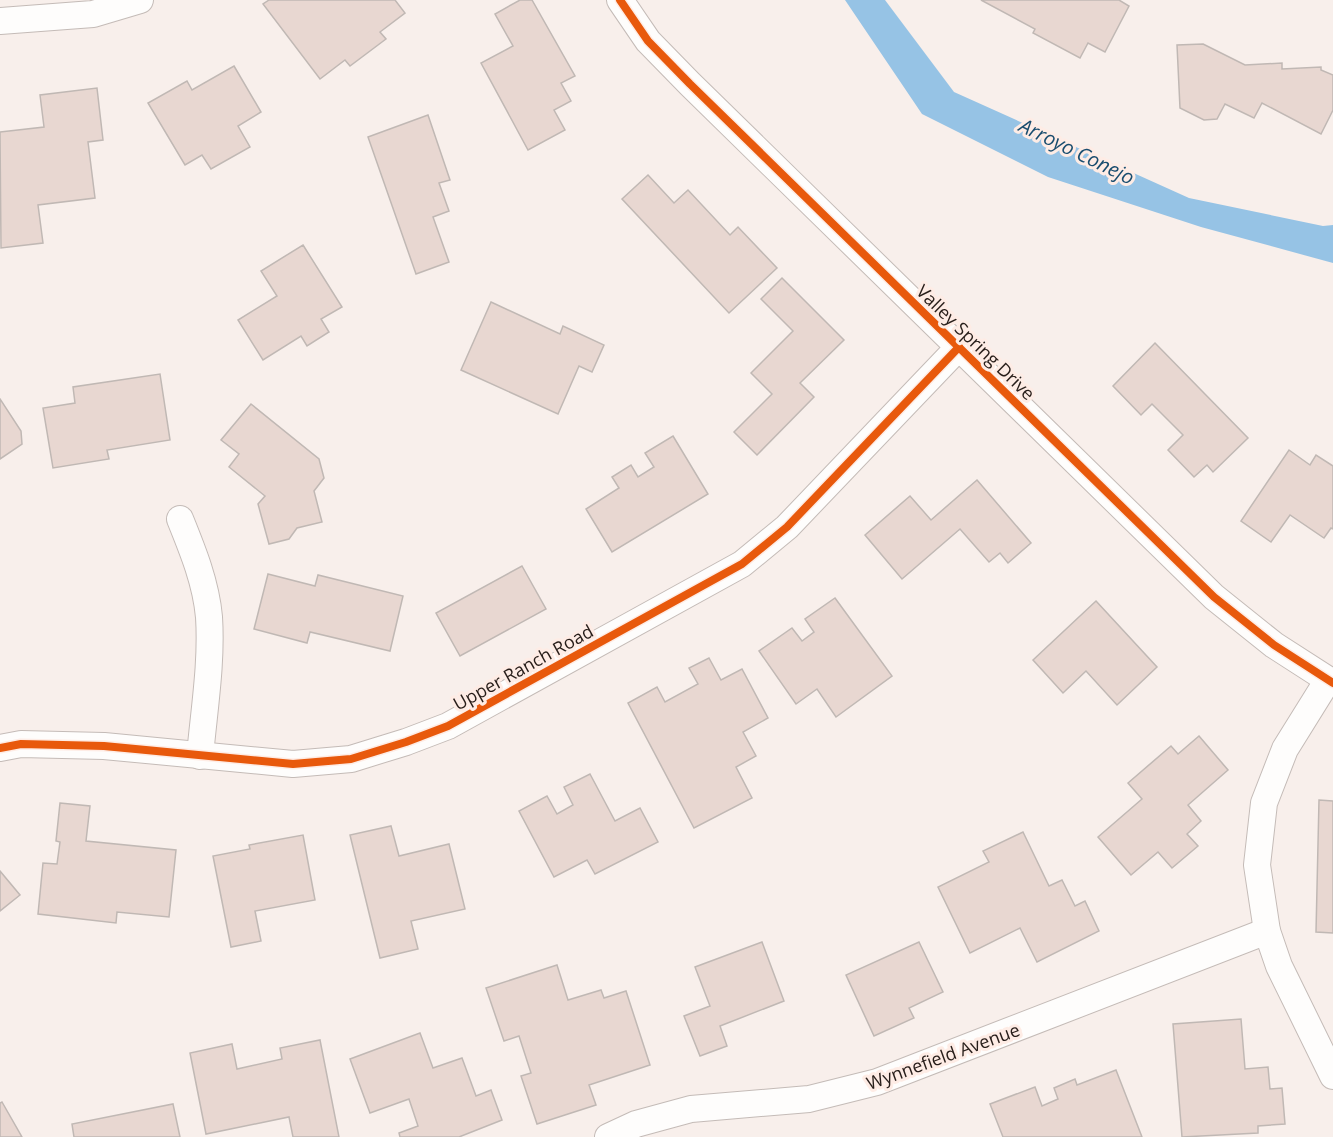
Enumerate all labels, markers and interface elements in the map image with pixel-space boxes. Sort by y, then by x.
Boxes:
water label: Arroyo Conejo [1013,111,1139,190]
street label: Valley Spring Drive [912,279,1040,405]
street label: Upper Ranch Road [449,619,597,715]
street label: Wynnefield Avenue [863,1017,1023,1095]

